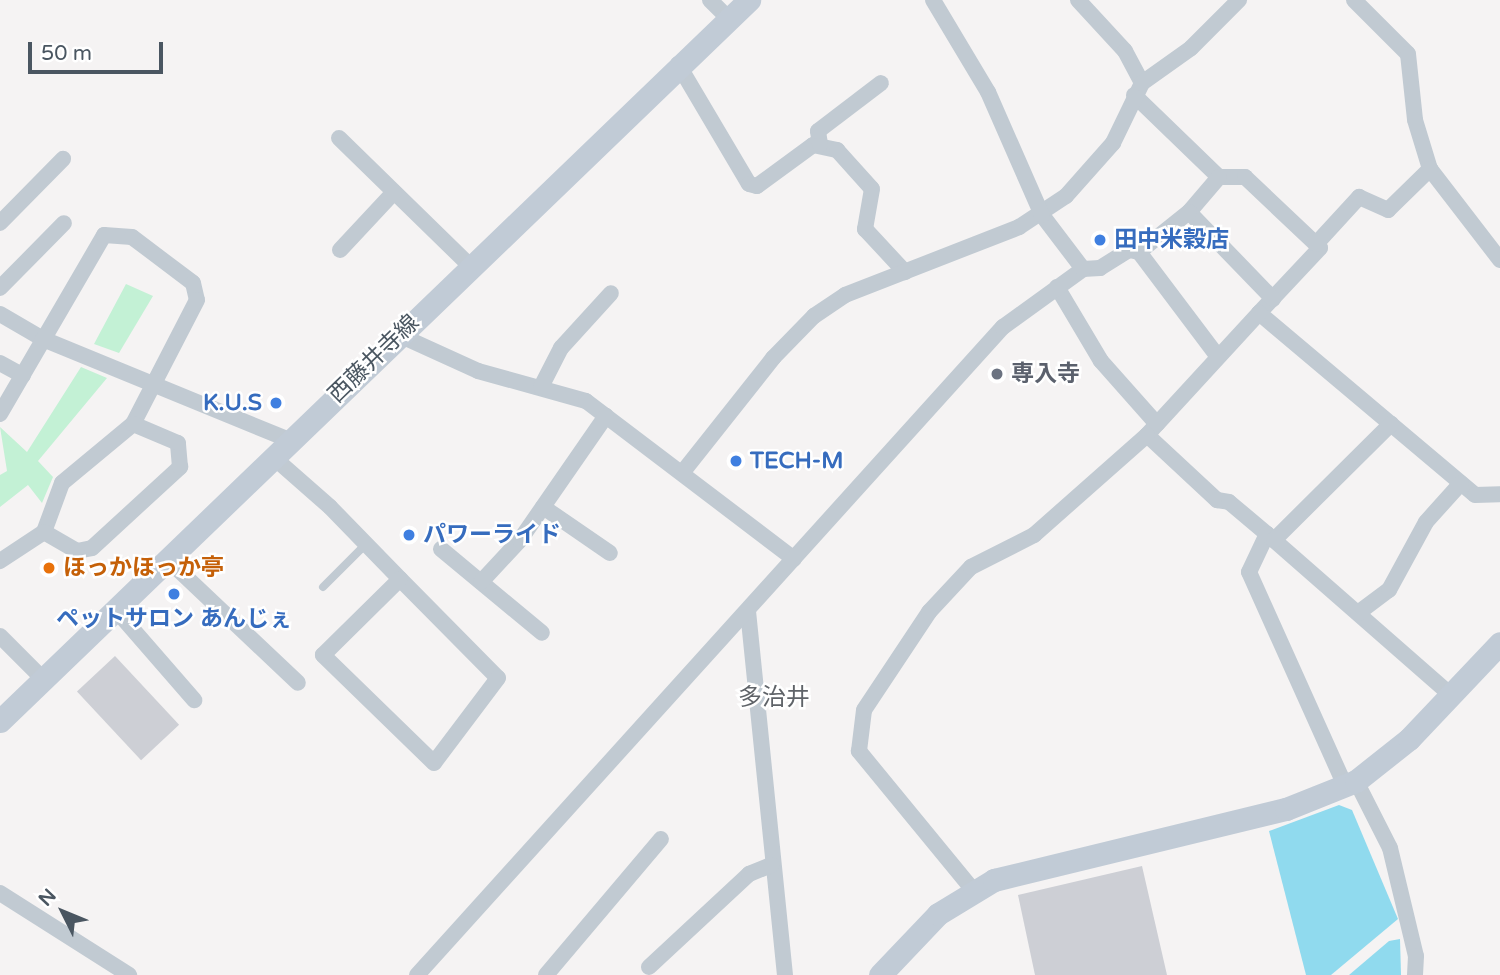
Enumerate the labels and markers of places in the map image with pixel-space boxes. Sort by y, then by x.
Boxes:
place label: 田中米穀店 [1114,226,1229,254]
marker: 田中米穀店 [1092,232,1108,248]
place label: 専入寺 [1011,360,1080,388]
marker: 専入寺 [989,366,1005,382]
place label: K.U.S [203,389,262,417]
marker: K.U.S [268,395,284,411]
place label: TECH-M [750,447,843,475]
marker: TECH-M [728,453,744,469]
place label: パワーライド [423,521,561,549]
marker: パワーライド [401,527,417,543]
place label: ほっかほっか亭 [63,554,224,582]
marker: ほっかほっか亭 [41,560,57,576]
marker: ペットサロン あんじぇ [166,586,182,602]
place label: ペットサロン あんじぇ [56,605,292,633]

